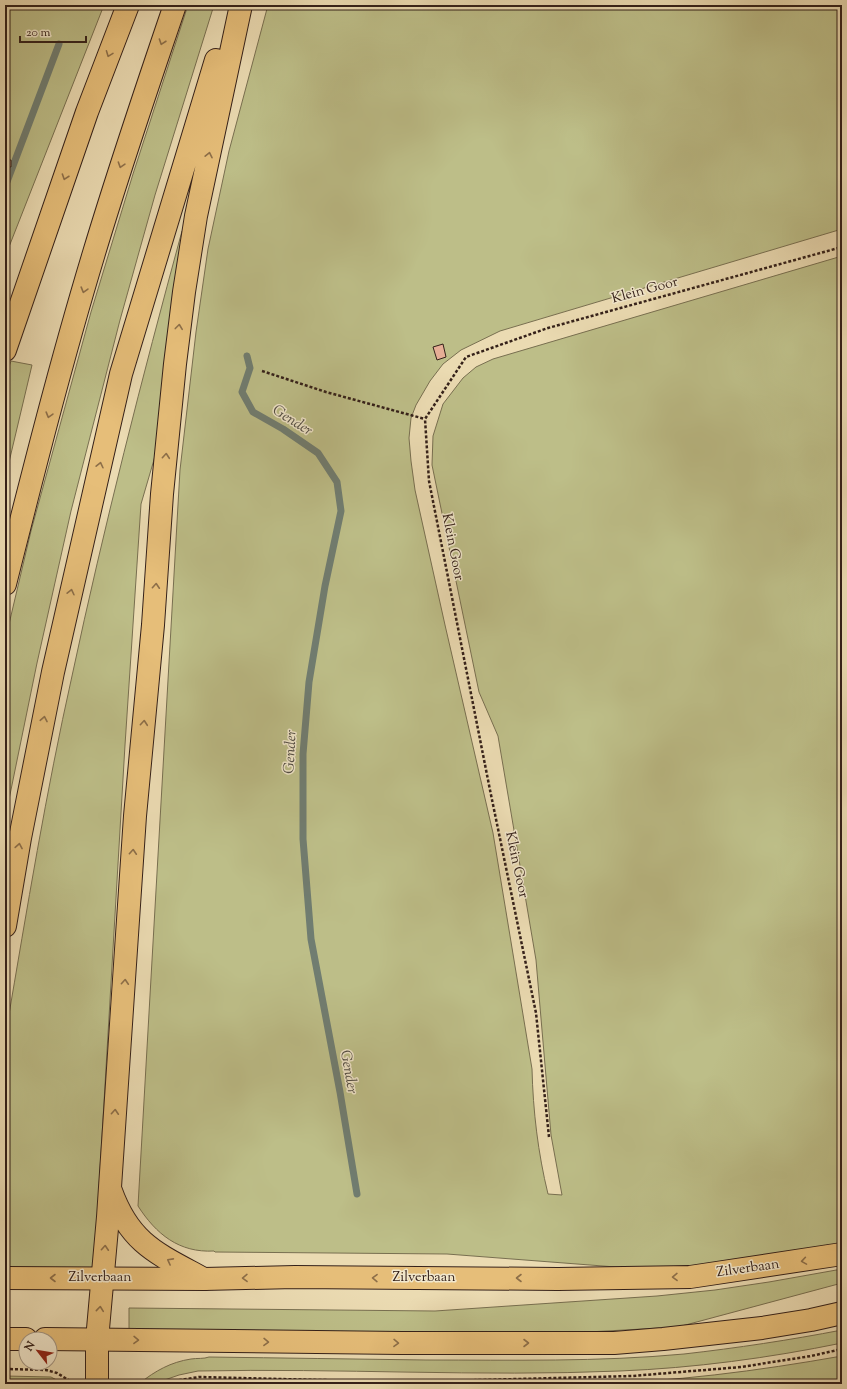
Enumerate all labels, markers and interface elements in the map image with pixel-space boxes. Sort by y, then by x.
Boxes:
scale bar [20,18,86,44]
text: 20 m [26,24,51,42]
one-way arrow [159,38,167,45]
one-way arrow [106,51,114,58]
one-way arrow [205,151,213,158]
one-way arrow [118,162,126,169]
one-way arrow [61,173,70,180]
street label: Klein Goor [610,272,681,309]
one-way arrow [80,286,88,293]
one-way arrow [174,324,183,330]
water label: Gender [268,400,317,442]
one-way arrow [45,411,54,418]
one-way arrow [161,453,170,459]
one-way arrow [96,462,104,468]
street label: Klein Goor [436,512,468,583]
one-way arrow [152,583,160,589]
one-way arrow [66,588,75,595]
one-way arrow [39,716,47,722]
one-way arrow [139,720,148,726]
water label: Gender [279,729,303,774]
street label: Klein Goor [499,830,533,901]
one-way arrow [14,843,23,849]
one-way arrow [128,849,137,855]
one-way arrow [120,979,129,985]
water label: Gender [334,1049,362,1096]
one-way arrow [111,1109,120,1115]
one-way arrow [101,1245,110,1251]
street label: Zilverbaan [715,1255,781,1283]
one-way arrow [801,1256,807,1265]
one-way arrow [167,1258,174,1265]
street label: Zilverbaan [68,1268,132,1288]
street label: Zilverbaan [392,1268,456,1288]
one-way arrow [672,1273,678,1282]
one-way arrow [50,1274,56,1282]
one-way arrow [242,1274,248,1282]
one-way arrow [372,1274,378,1282]
one-way arrow [516,1274,522,1282]
one-way arrow [95,1306,104,1312]
north arrow [18,1331,58,1371]
one-way arrow [133,1336,139,1344]
text: N [21,1338,40,1355]
one-way arrow [263,1338,269,1346]
one-way arrow [393,1339,399,1347]
one-way arrow [523,1339,529,1347]

